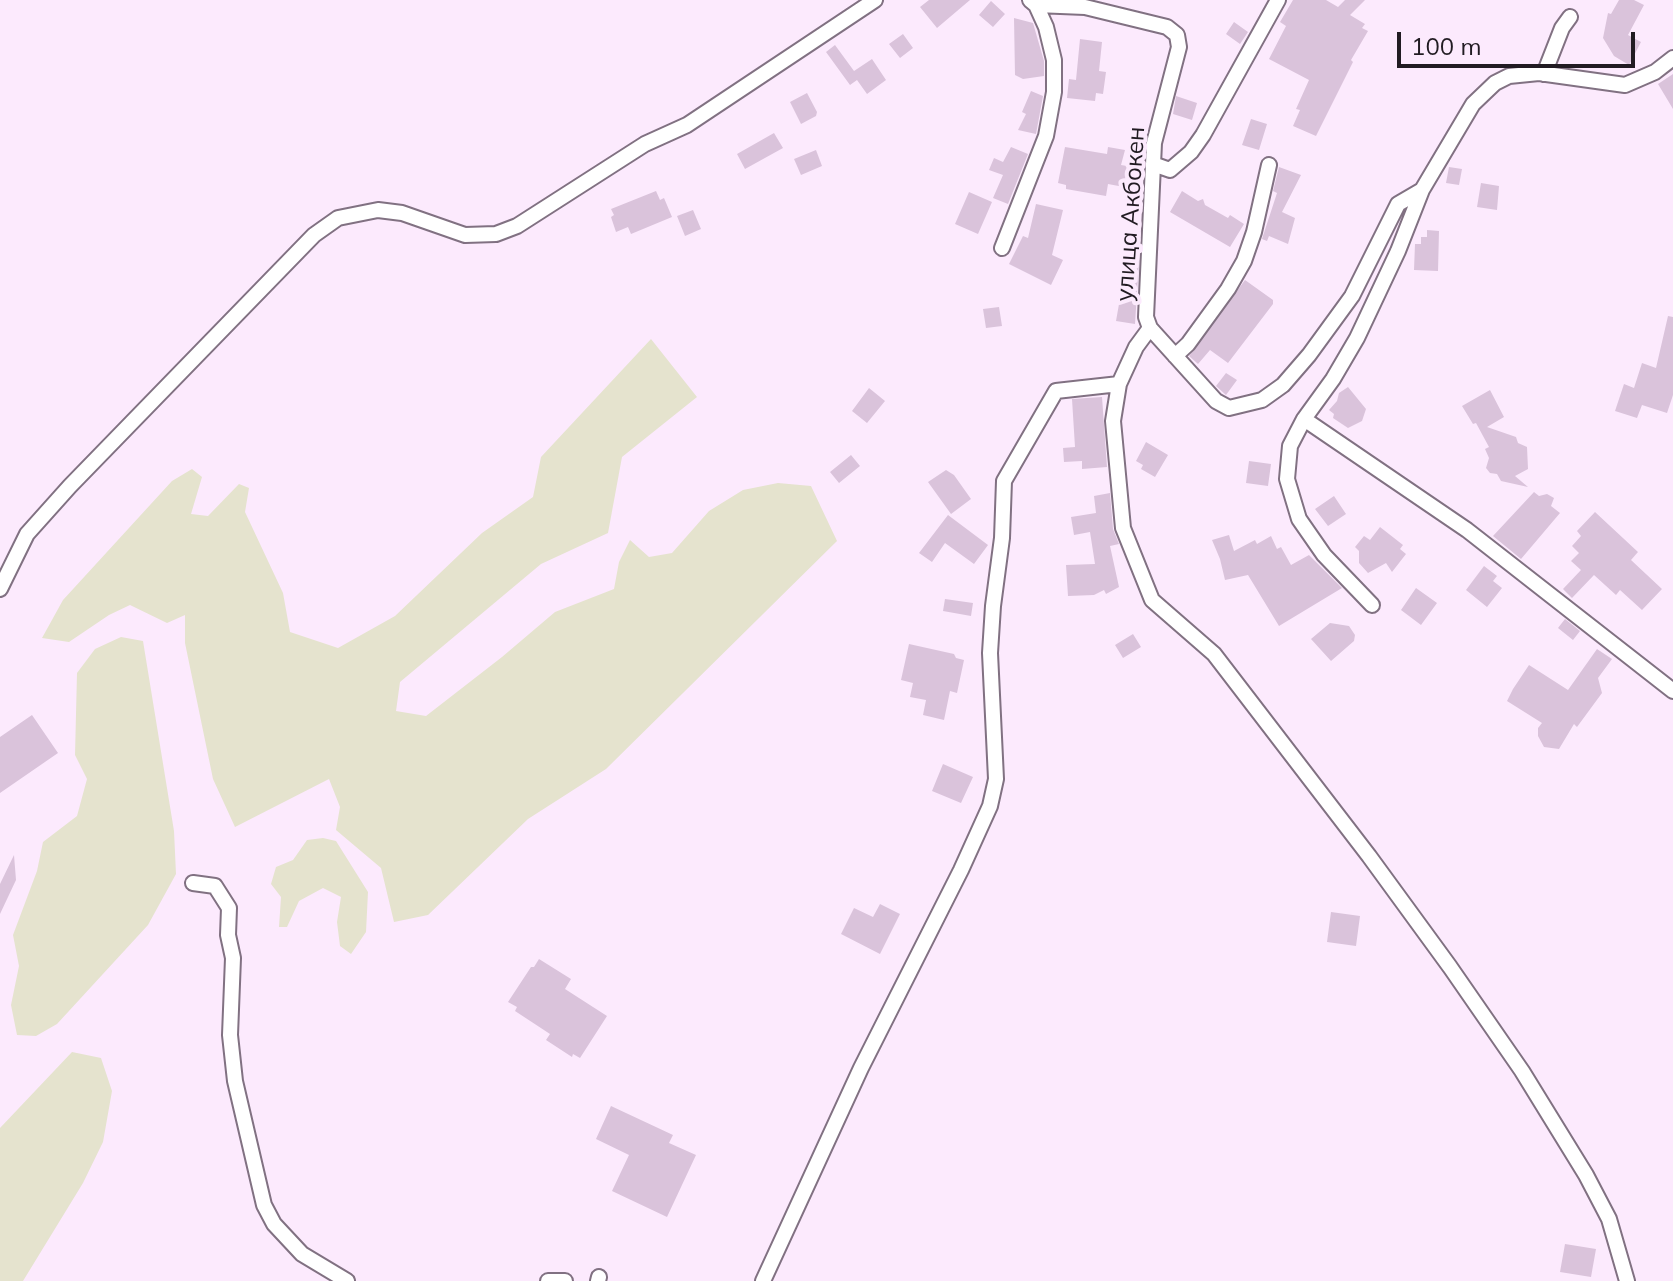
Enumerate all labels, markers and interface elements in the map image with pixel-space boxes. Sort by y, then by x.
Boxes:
scale bar [1401,16,1639,66]
text: 100 m [1411,31,1482,61]
street label: улица Акбокен [1111,126,1151,302]

